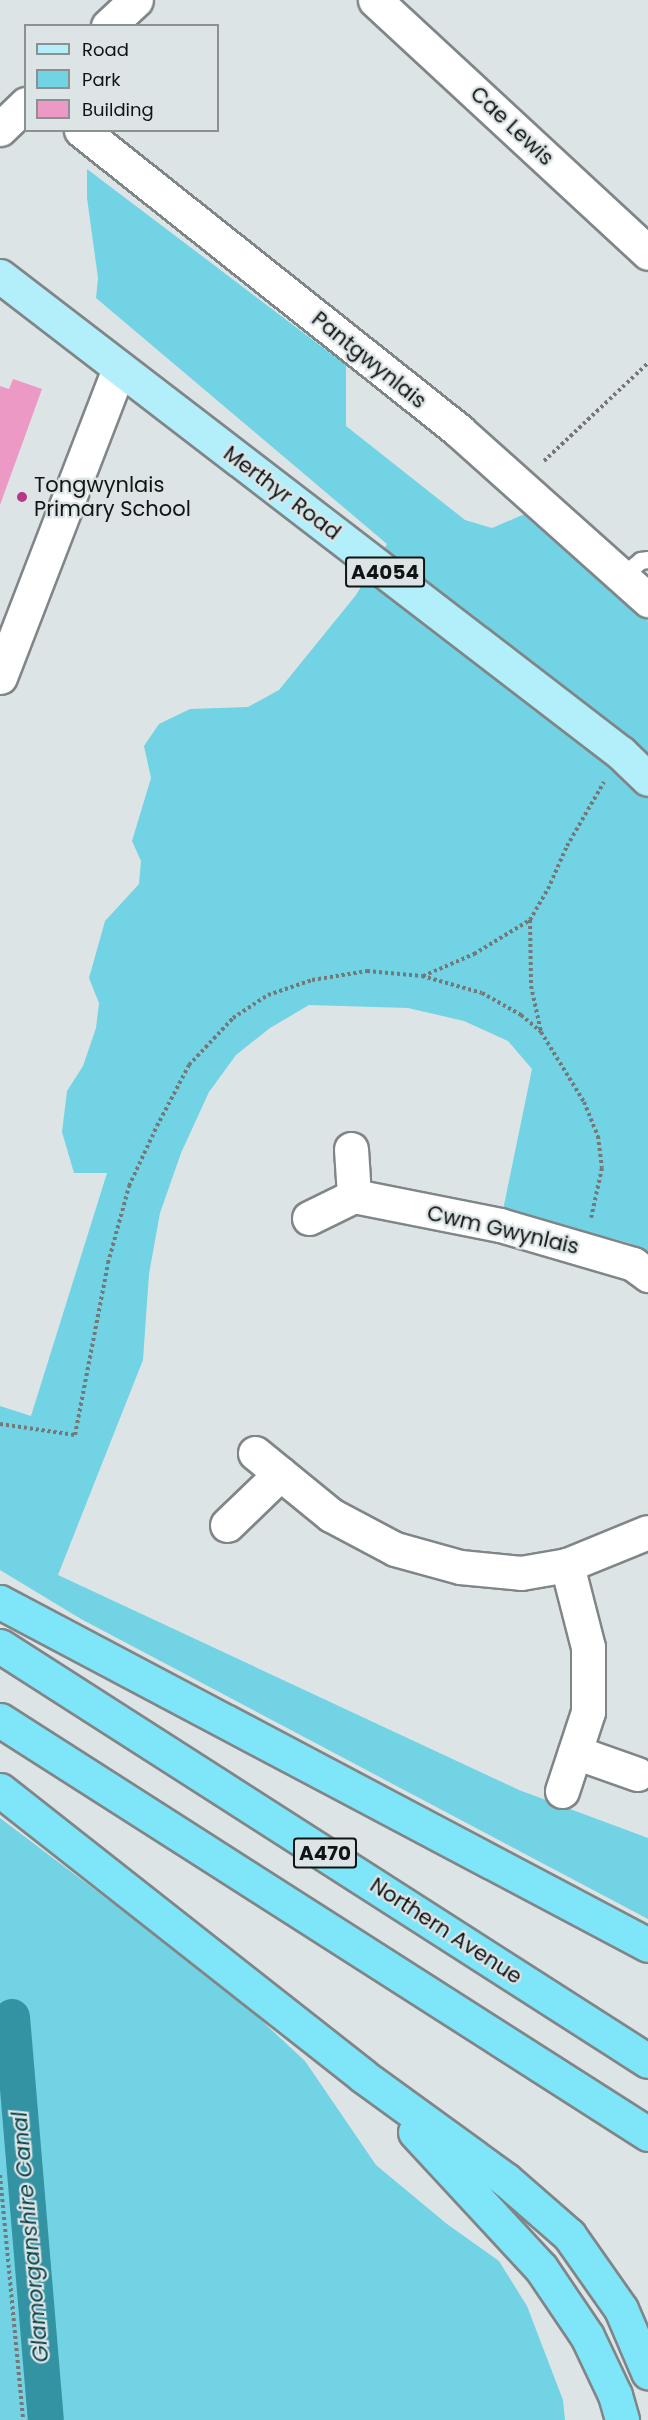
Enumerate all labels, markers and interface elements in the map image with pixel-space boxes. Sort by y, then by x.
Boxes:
legend [24,24,219,132]
text: Road [82,37,129,62]
text: Park [82,67,121,92]
street label: Cae Lewis [465,81,559,171]
text: Building [82,97,154,122]
street label: Pantgwynlais [307,306,431,414]
street label: Merthyr Road [219,441,345,545]
place label: Tongwynlais Primary School [34,472,191,522]
marker: Tongwynlais Primary School [15,490,29,504]
road number: A4054 [344,555,426,589]
street label: Cwm Gwynlais [425,1200,581,1260]
road number: A470 [292,1836,358,1870]
street label: Northern Avenue [365,1873,527,1989]
water label: Glamorganshire Canal [6,2110,54,2364]

